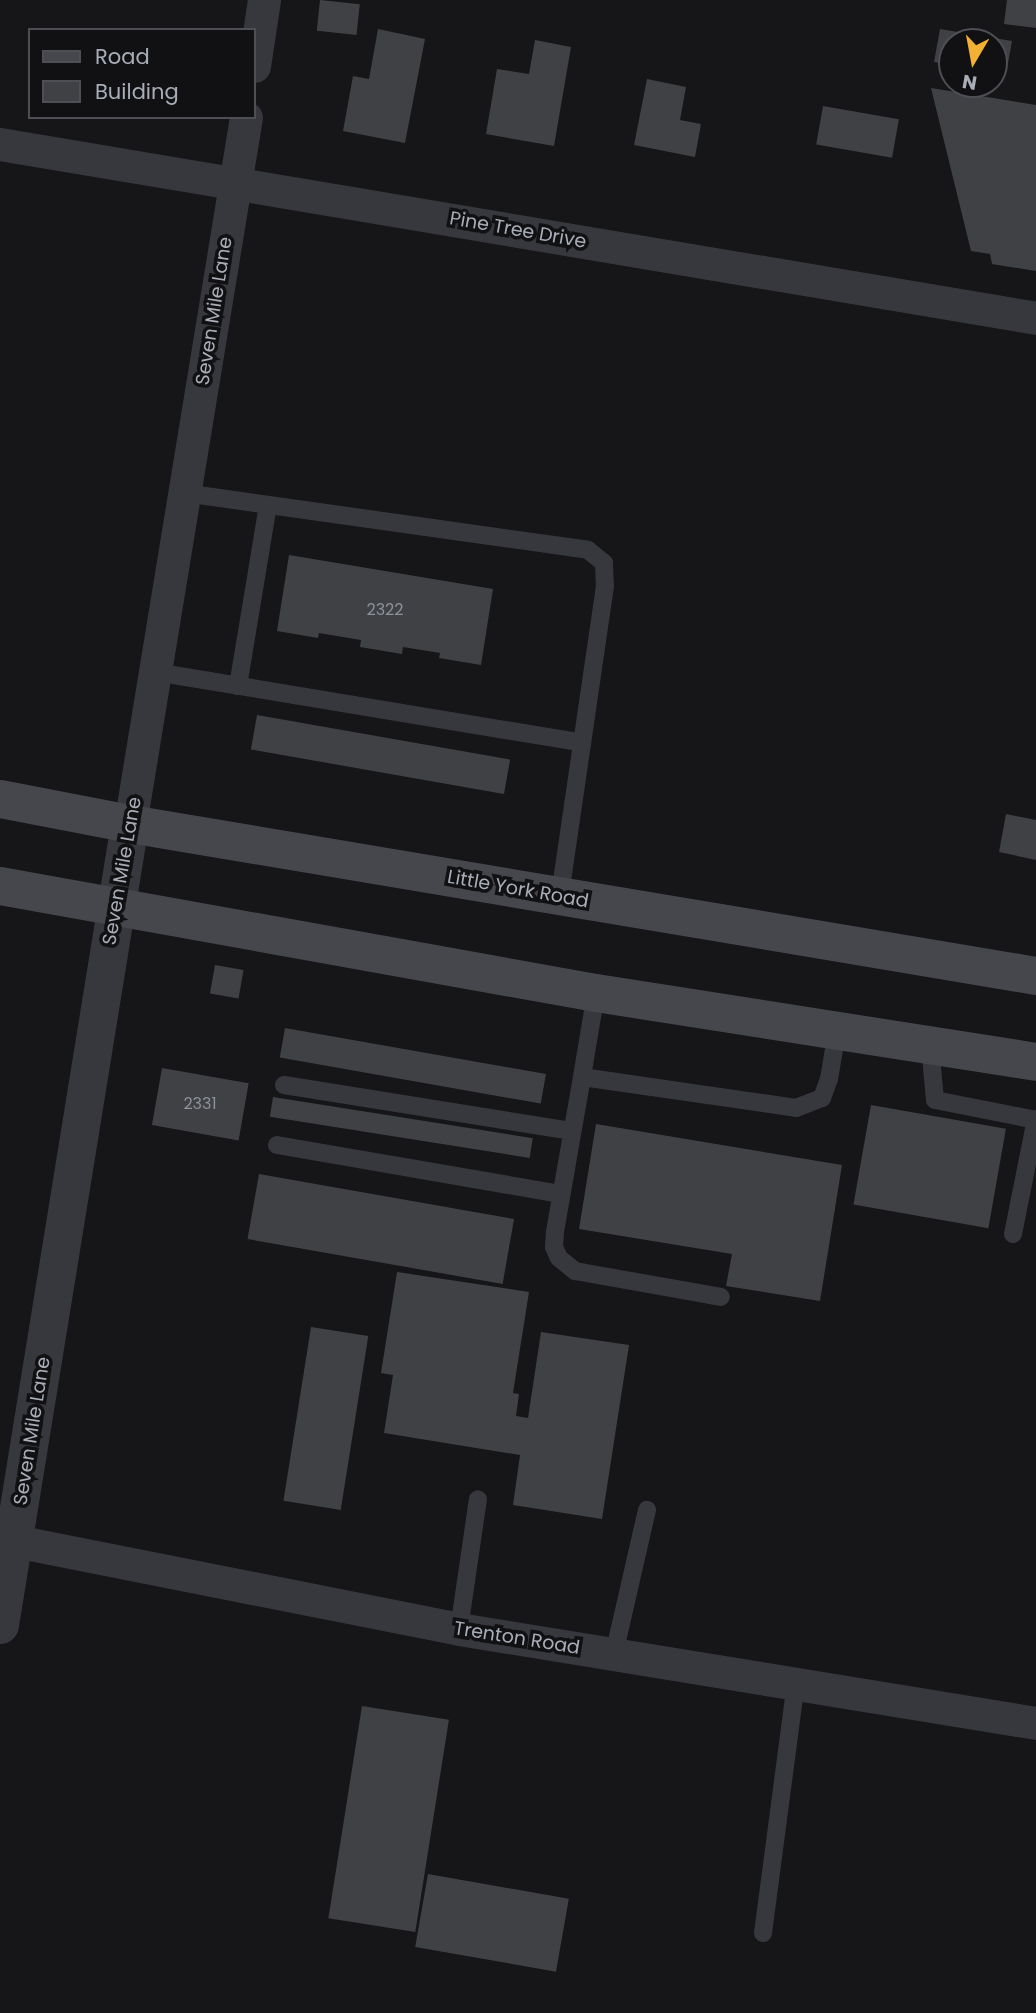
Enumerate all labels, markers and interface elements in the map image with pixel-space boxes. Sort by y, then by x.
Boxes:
legend [28,28,256,119]
north arrow [938,28,1008,98]
text: Road [95,42,150,71]
text: N [960,68,979,97]
text: Building [95,77,179,106]
street label: Pine Tree Drive [448,207,588,253]
street label: Seven Mile Lane [191,235,237,387]
house number: 2322 [366,600,404,620]
street label: Seven Mile Lane [98,795,146,947]
street label: Little York Road [446,865,590,913]
house number: 2331 [183,1094,217,1114]
street label: Seven Mile Lane [9,1355,55,1507]
street label: Trenton Road [452,1617,582,1659]

